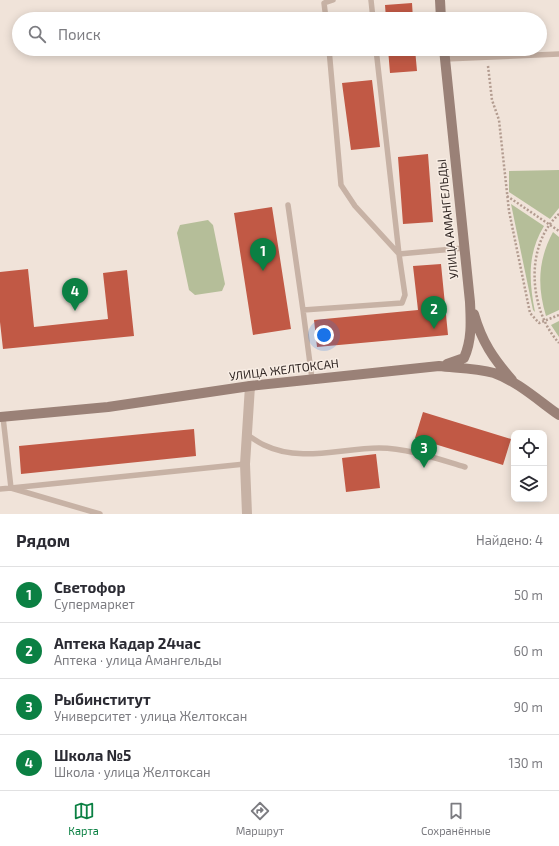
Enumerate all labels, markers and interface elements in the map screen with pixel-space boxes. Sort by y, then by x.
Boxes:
search box [12,12,547,56]
icon: search [26,23,48,45]
text: Поиск [58,25,101,43]
street label: УЛИЦА АМАНГЕЛЬДЫ [434,158,460,280]
pin: 1 [250,238,276,271]
pin: 4 [62,278,88,311]
pin: 2 [421,296,447,329]
your location [314,325,334,345]
street label: УЛИЦА ЖЕЛТОКСАН [228,355,340,383]
map controls [511,430,547,502]
button: locate [511,430,547,466]
pin: 3 [411,435,437,468]
button: layers [511,466,547,502]
text: Рядом [16,530,70,550]
text: Найдено: 4 [476,532,543,548]
text: Светофор [54,578,125,596]
text: 1 [26,587,32,603]
text: 50 m [514,587,543,603]
text: Супермаркет [54,596,135,612]
text: Аптека Кадар 24час [54,634,201,652]
text: 2 [25,643,33,659]
text: 60 m [513,643,543,659]
text: Аптека · улица Амангельды [54,652,222,668]
text: Рыбинститут [54,690,151,708]
text: 3 [25,699,33,715]
text: 90 m [513,699,543,715]
text: Университет · улица Желтоксан [54,708,247,724]
text: Школа №5 [54,746,131,764]
text: 4 [25,755,33,771]
text: 130 m [508,755,543,771]
text: Школа · улица Желтоксан [54,764,211,780]
tab: Карта [68,800,99,837]
tab: Маршрут [236,800,284,837]
tab: Сохранённые [421,800,491,837]

